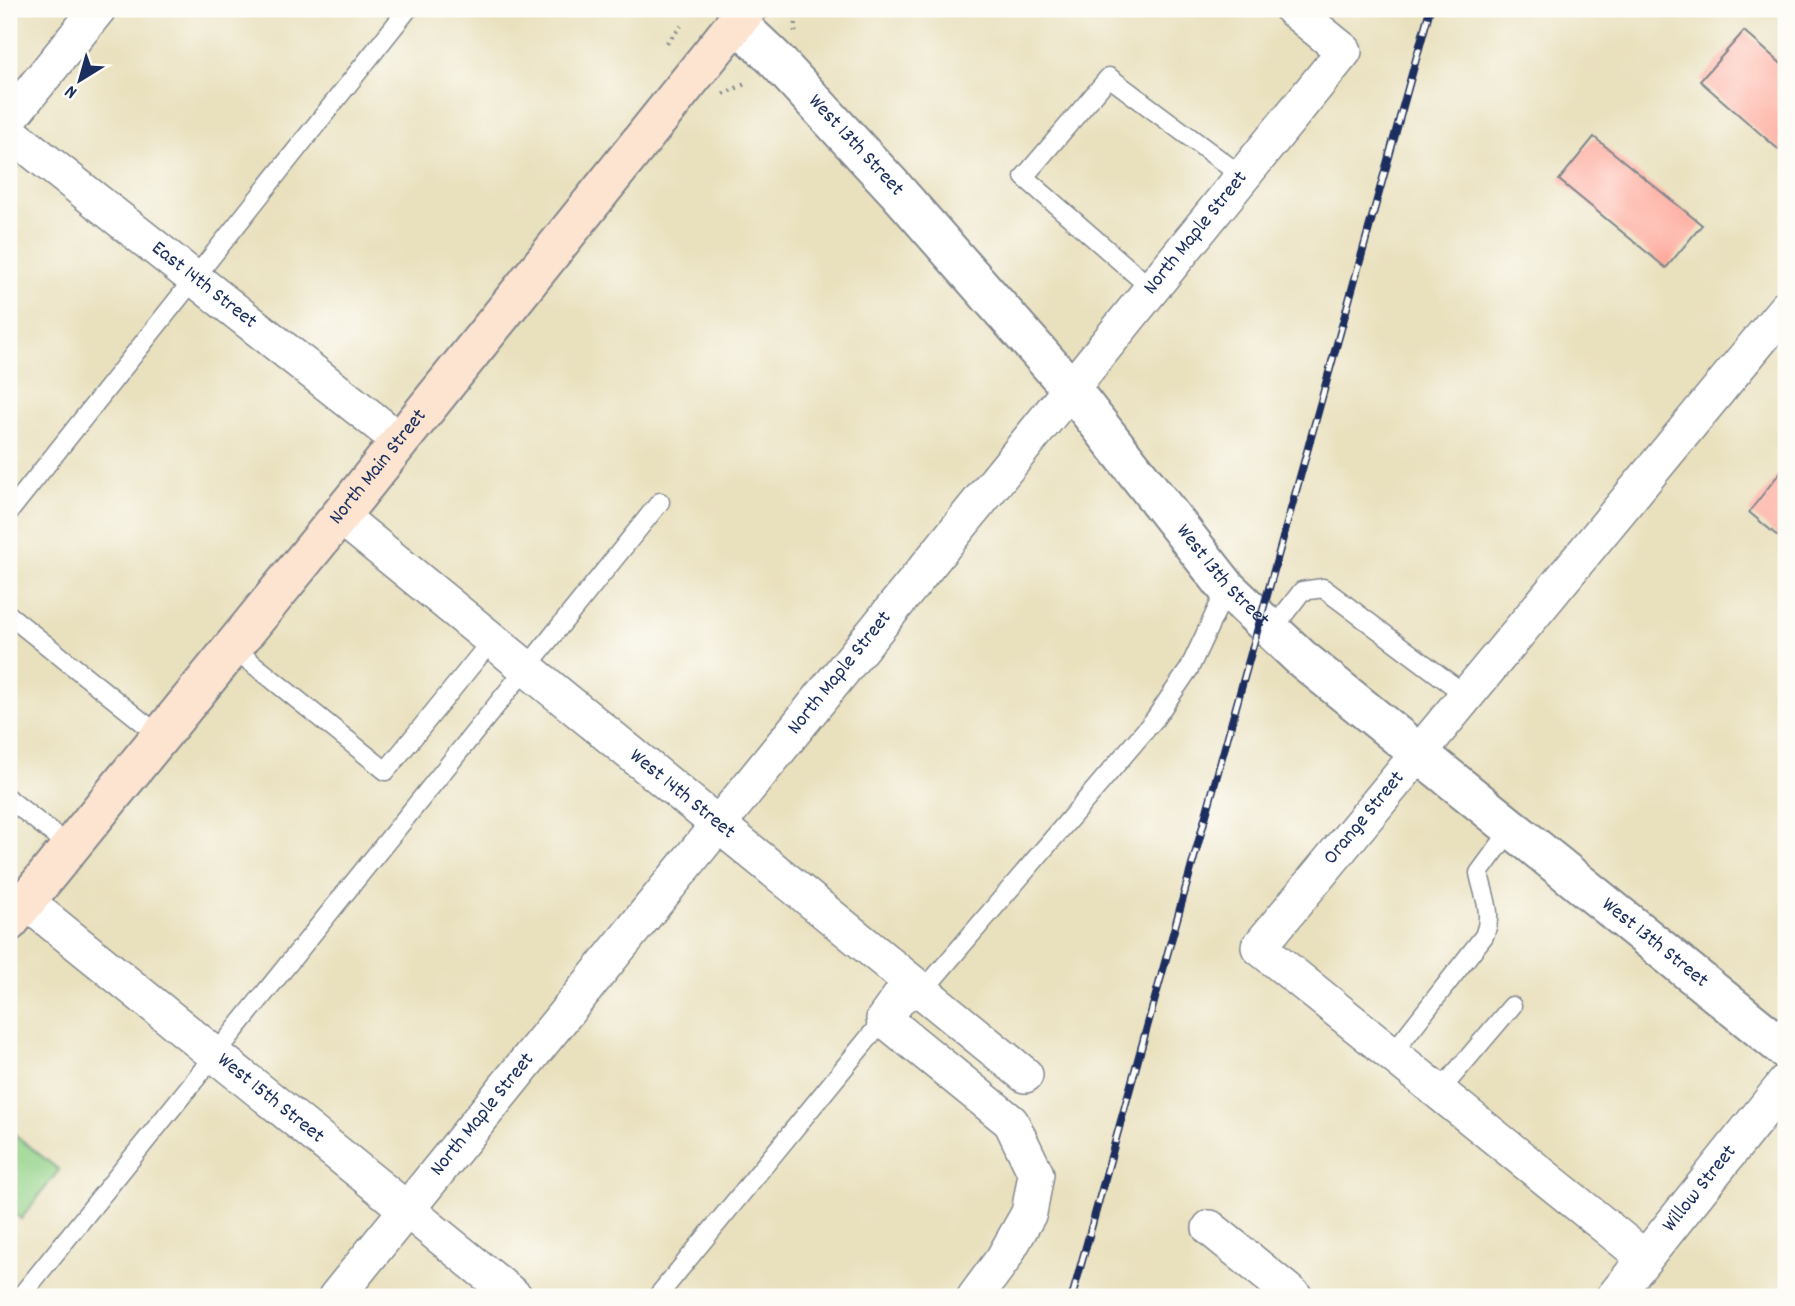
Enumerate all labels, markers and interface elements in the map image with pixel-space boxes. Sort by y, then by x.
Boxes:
north arrow [46,46,116,116]
text: N [60,77,84,104]
street label: West 13th Street [800,88,911,204]
street label: North Maple Street [1137,165,1256,302]
street label: East 14th Street [144,235,263,337]
street label: North Main Street [323,403,435,532]
street label: West 13th Street [1168,518,1276,635]
street label: North Maple Street [781,605,900,742]
street label: West 14th Street [622,742,741,847]
street label: Orange Street [1317,765,1413,872]
street label: West 13th Street [1594,891,1714,996]
street label: West 15th Street [210,1046,330,1152]
street label: North Maple Street [424,1046,543,1183]
street label: Willow Street [1656,1139,1745,1239]

